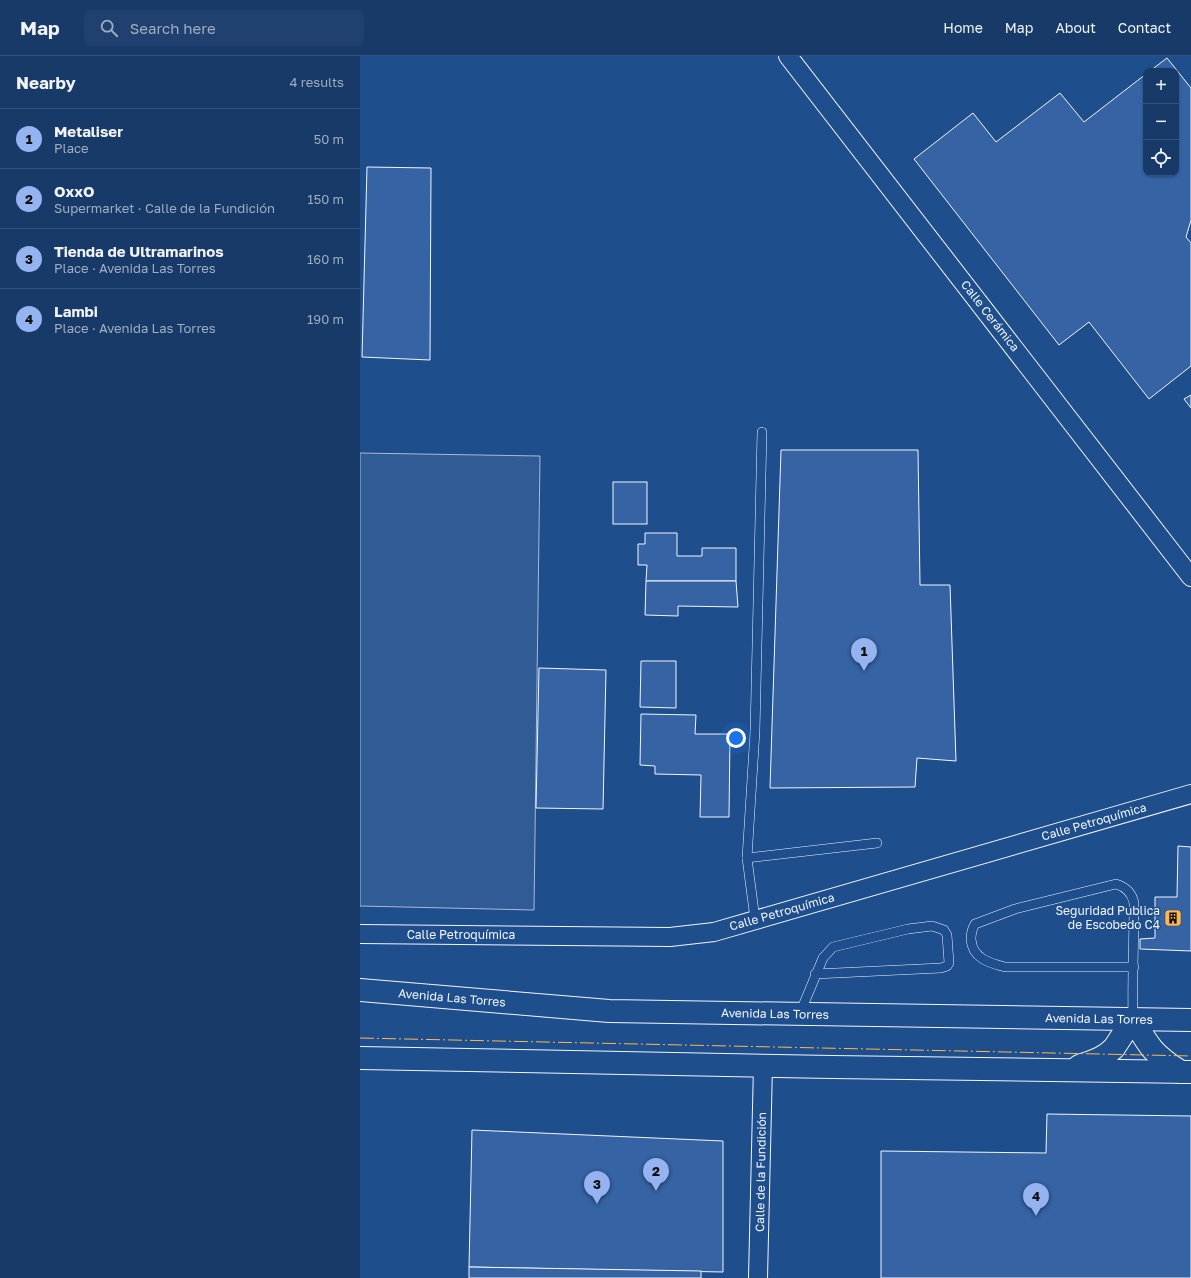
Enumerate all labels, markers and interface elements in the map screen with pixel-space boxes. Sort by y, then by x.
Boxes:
search box [84,10,364,46]
text: Map [20,16,60,39]
icon: search [98,17,120,39]
text: Search here [130,19,216,37]
text: Home [943,19,983,36]
text: Map [1005,19,1033,36]
text: About [1055,19,1096,36]
text: Contact [1118,19,1171,36]
map controls [1143,68,1179,176]
button: + [1143,68,1179,104]
text: Nearby [16,72,76,93]
text: 4 results [290,74,344,90]
button: − [1143,104,1179,140]
text: Metaliser [54,122,123,140]
text: 1 [26,131,32,147]
text: 50 m [314,131,344,147]
text: Place [54,140,89,156]
button: locate [1143,140,1179,176]
text: OxxO [54,182,95,200]
text: 2 [25,191,33,207]
text: 150 m [307,191,344,207]
text: Supermarket · Calle de la Fundición [54,200,275,216]
text: Tienda de Ultramarinos [54,242,224,260]
text: 3 [25,251,33,267]
text: 160 m [307,251,344,267]
text: Place · Avenida Las Torres [54,260,216,276]
street label: Calle Cerámica [958,277,1023,354]
text: Lambi [54,302,98,320]
text: 4 [25,311,33,327]
text: 190 m [307,311,344,327]
text: Place · Avenida Las Torres [54,320,216,336]
pin: 1 [851,638,877,671]
your location [726,728,746,748]
street label: Calle Petroquímica [1040,799,1148,844]
street label: Calle Petroquímica [728,889,836,934]
place label: Seguridad Publica de Escobedo C4 [1055,903,1160,932]
building icon: Seguridad Publica de Escobedo C4 [1163,908,1183,928]
street label: Calle Petroquímica [407,927,515,942]
street label: Avenida Las Torres [398,985,506,1010]
street label: Avenida Las Torres [721,1005,829,1022]
street label: Avenida Las Torres [1045,1010,1153,1027]
street label: Calle de la Fundición [752,1112,769,1232]
pin: 2 [643,1158,669,1191]
pin: 3 [584,1171,610,1204]
pin: 4 [1023,1183,1049,1216]

